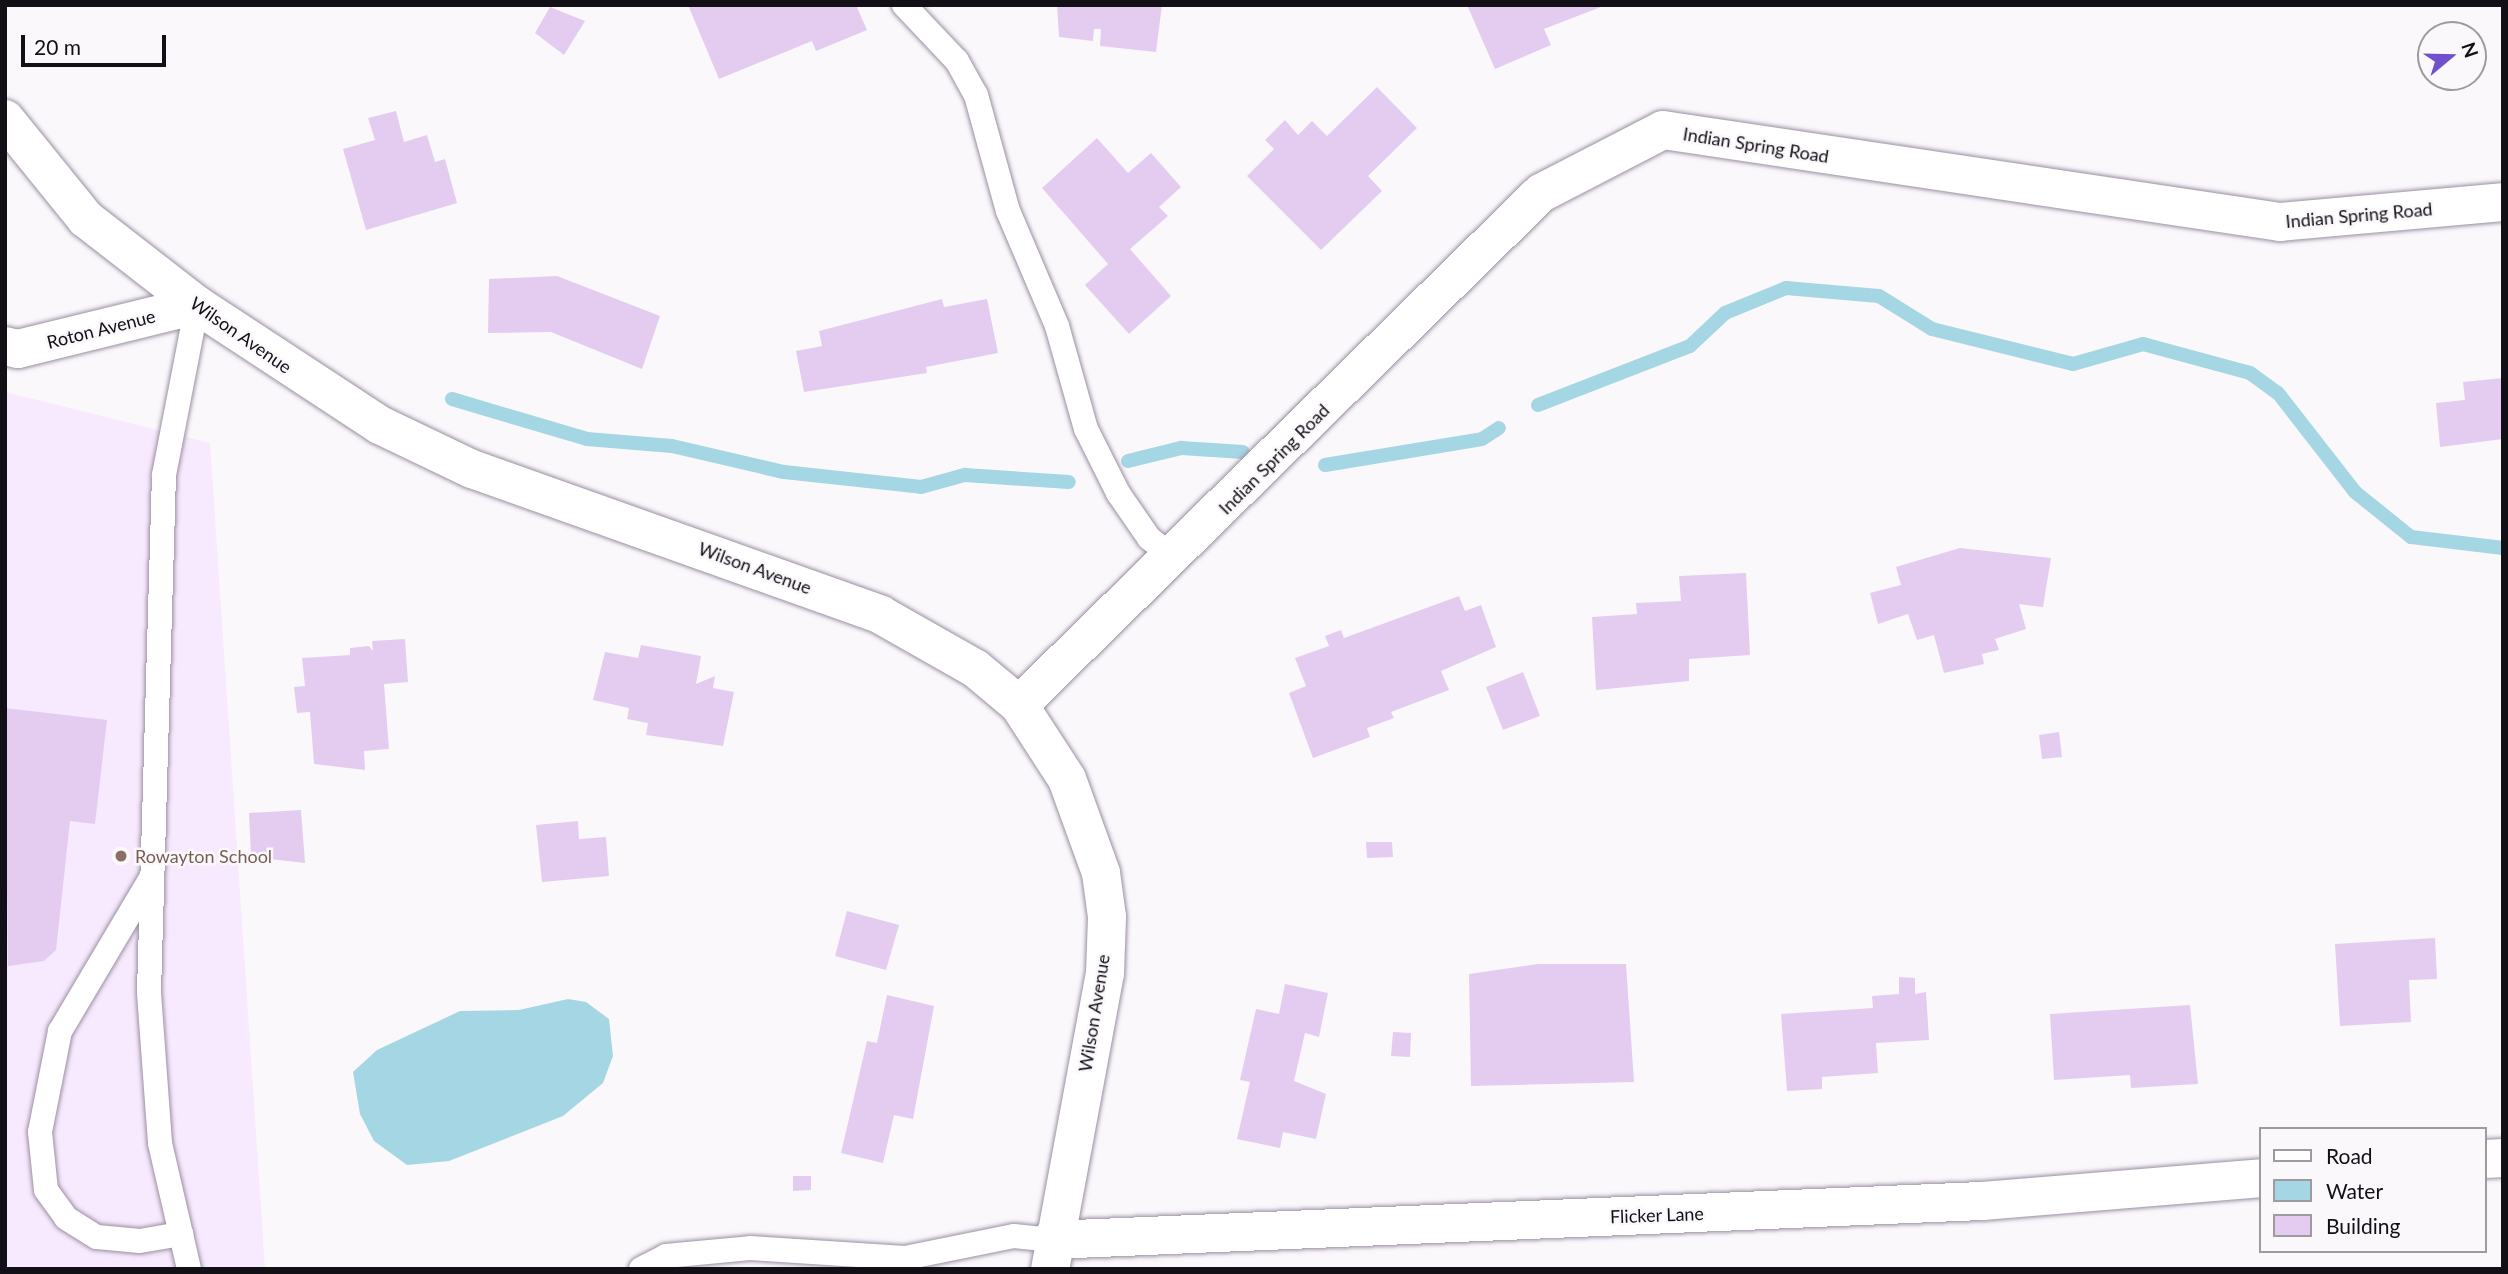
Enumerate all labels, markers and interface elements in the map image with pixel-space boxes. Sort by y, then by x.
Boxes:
scale bar [24,21,170,65]
north arrow [2417,21,2487,91]
text: 20 m [34,34,81,59]
text: N [2457,39,2484,60]
street label: Indian Spring Road [1682,123,1830,167]
street label: Indian Spring Road [2285,198,2433,232]
street label: Wilson Avenue [186,292,296,378]
street label: Roton Avenue [44,305,158,353]
street label: Indian Spring Road [1214,399,1334,519]
street label: Wilson Avenue [695,537,815,599]
place label: Rowayton School [135,845,272,867]
marker: Rowayton School [113,848,129,864]
street label: Wilson Avenue [1074,952,1114,1074]
legend [2260,1127,2487,1253]
text: Road [2326,1143,2373,1168]
text: Water [2326,1178,2383,1203]
street label: Flicker Lane [1610,1203,1704,1227]
text: Building [2326,1213,2401,1238]

